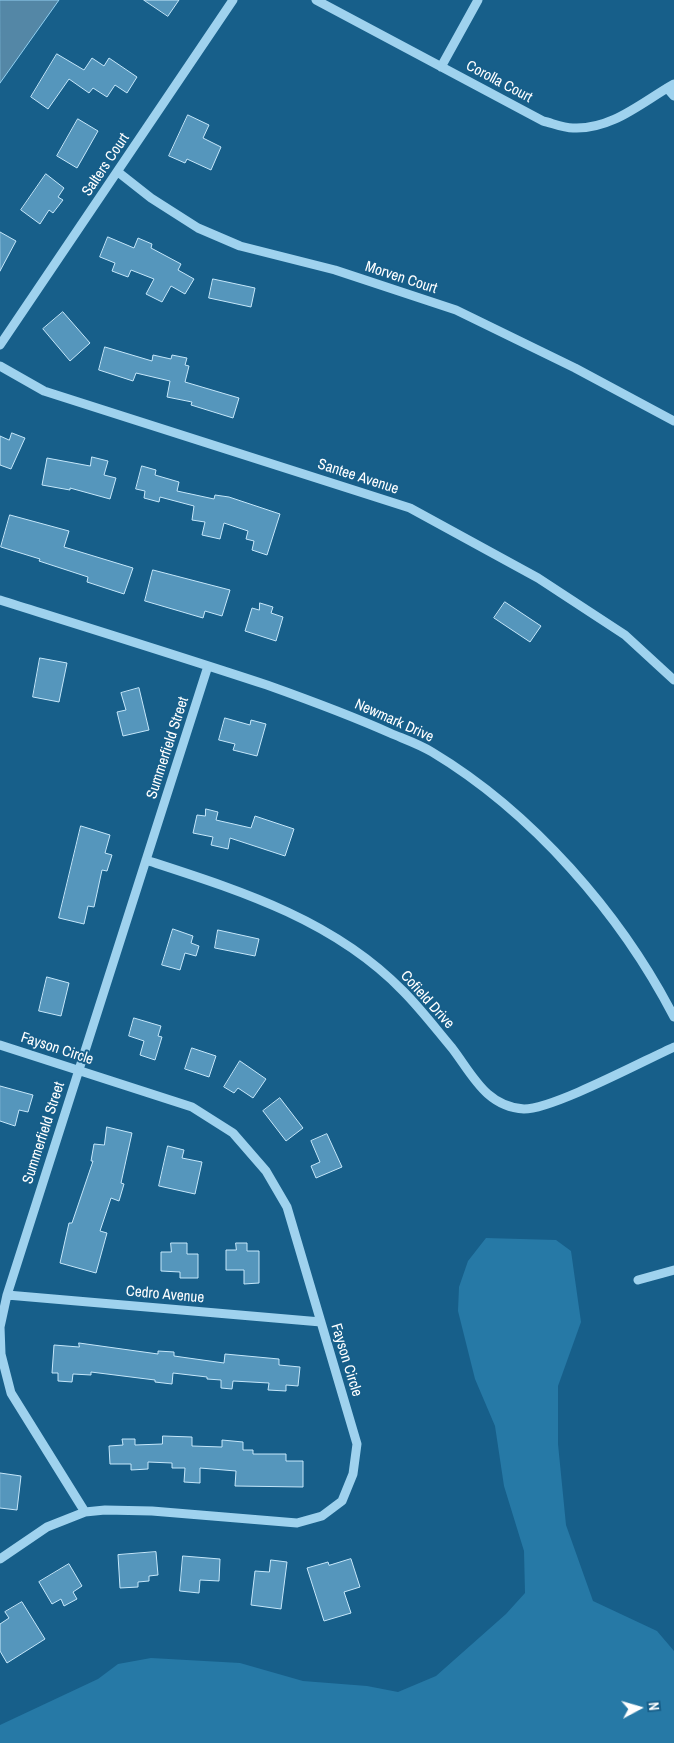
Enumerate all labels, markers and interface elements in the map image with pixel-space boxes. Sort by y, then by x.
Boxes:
street label: Corolla Court [463,57,535,107]
street label: Salters Court [78,130,134,200]
street label: Morven Court [363,258,439,298]
street label: Santee Avenue [315,455,401,499]
street label: Summerfield Street [143,695,193,801]
street label: Newmark Drive [352,696,436,746]
street label: Cofield Drive [396,967,458,1033]
street label: Fayson Circle [18,1029,96,1069]
street label: Summerfield Street [19,1080,69,1186]
street label: Cedro Avenue [125,1283,205,1307]
street label: Fayson Circle [326,1321,366,1399]
north arrow [614,1683,664,1733]
text: N [645,1701,663,1711]

